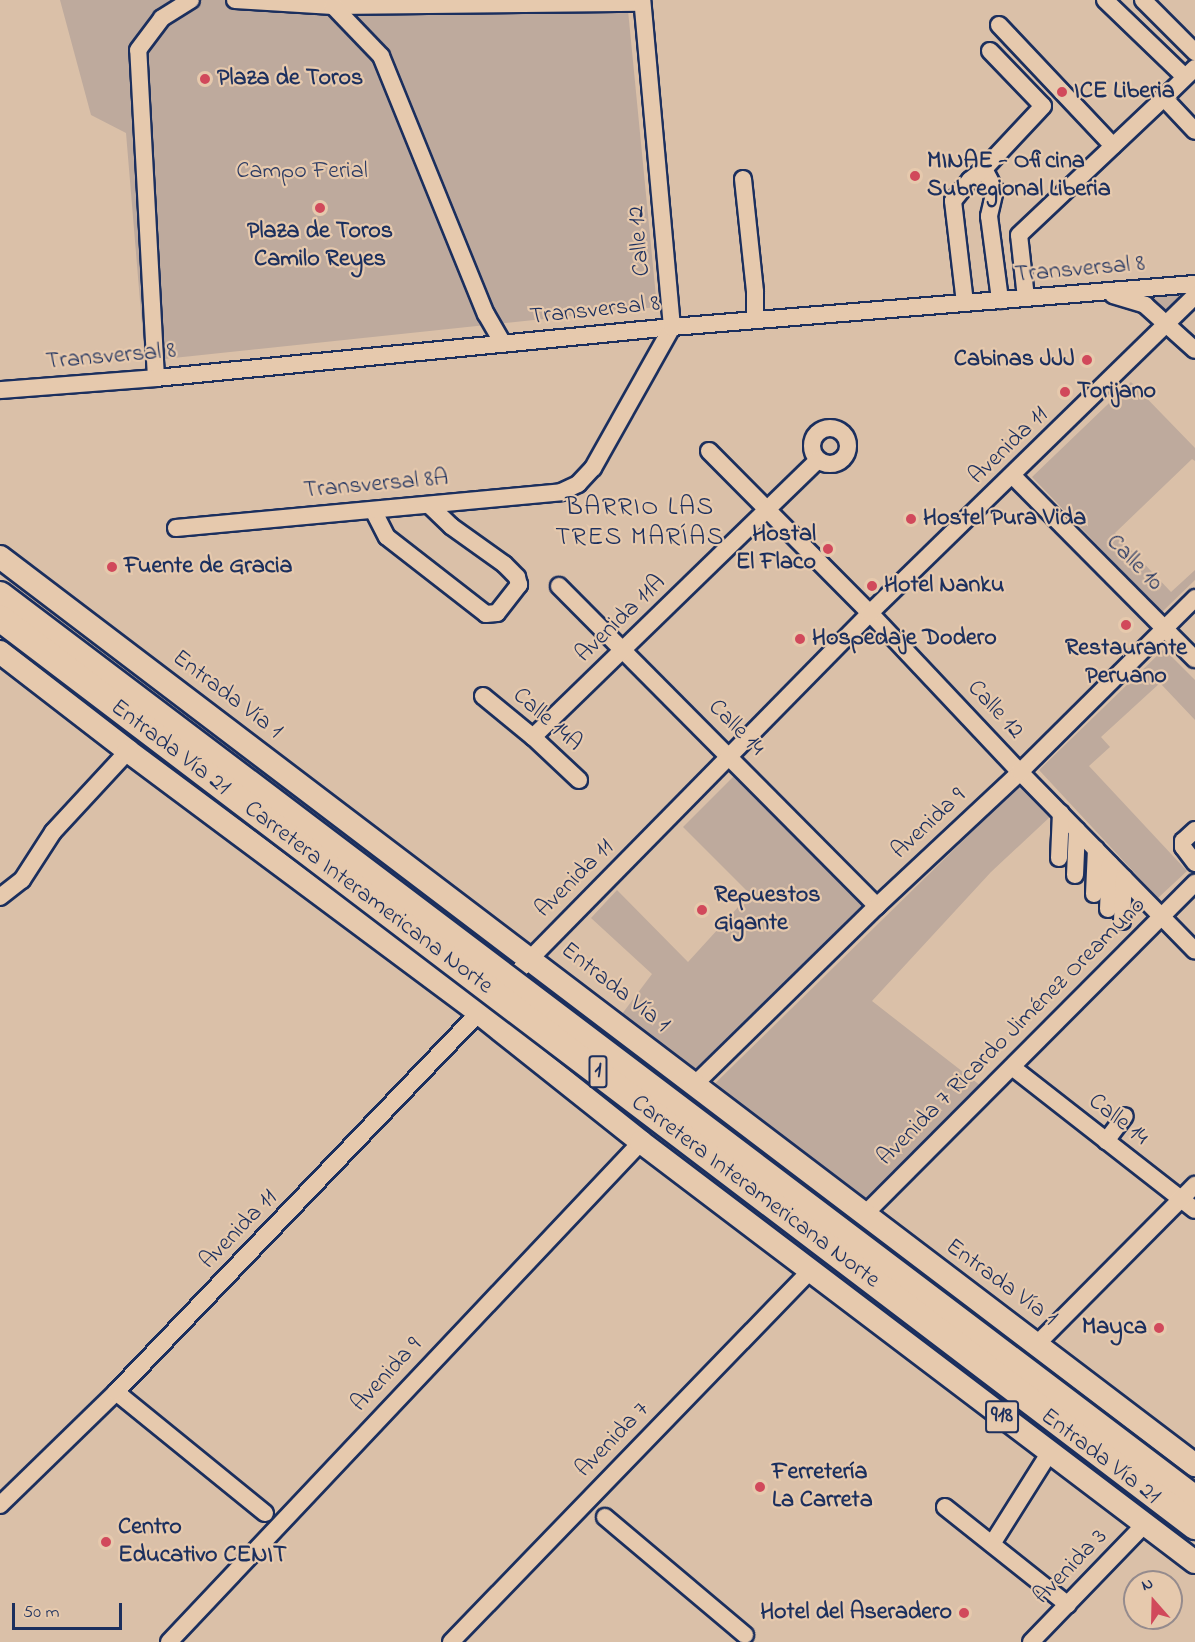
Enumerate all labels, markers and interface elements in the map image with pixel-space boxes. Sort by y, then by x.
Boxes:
place label: Plaza de Toros [217,65,363,93]
marker: Plaza de Toros [198,72,212,86]
place label: ICE Liberia [1074,78,1175,106]
marker: ICE Liberia [1055,85,1069,99]
place label: MINAE - Oficina Subregional Liberia [927,148,1111,204]
park label: Campo Ferial [236,158,368,186]
marker: MINAE - Oficina Subregional Liberia [908,169,922,183]
marker: Plaza de Toros Camilo Reyes [313,201,327,215]
street label: Calle 12 [623,205,657,277]
place label: Plaza de Toros Camilo Reyes [247,218,393,274]
street label: Transversal 8 [1014,250,1146,290]
street label: Transversal 8 [529,290,661,332]
street label: Transversal 8 [45,337,177,377]
place label: Cabinas JJJ [954,346,1075,374]
marker: Cabinas JJJ [1080,353,1094,367]
place label: Torijano [1077,378,1156,406]
marker: Torijano [1058,385,1072,399]
street label: Avenida 11 [963,401,1055,491]
street label: Transversal 8A [302,464,450,506]
district label: BARRIO LAS TRES MARÍAS [555,493,725,554]
place label: Hostel Pura Vida [923,505,1086,533]
marker: Hostel Pura Vida [904,512,918,526]
place label: Hostal El Flaco [736,521,816,577]
street label: Calle 10 [1099,528,1169,598]
marker: Hostal El Flaco [821,542,835,556]
place label: Fuente de Gracia [124,553,293,581]
marker: Fuente de Gracia [105,560,119,574]
street label: Avenida 11A [570,569,672,669]
place label: Hotel Nanku [884,572,1004,600]
marker: Hotel Nanku [865,579,879,593]
marker: Restaurante Peruano [1119,618,1133,632]
place label: Hospedaje Dodero [812,625,997,653]
marker: Hospedaje Dodero [793,632,807,646]
place label: Restaurante Peruano [1065,635,1187,691]
street label: Entrada Vía 1 [166,644,288,746]
street label: Calle 12 [960,674,1030,746]
street label: Calle 14A [506,682,588,758]
street label: Entrada Vía 21 [104,694,236,802]
street label: Calle 14 [702,694,770,762]
street label: Avenida 9 [886,782,972,866]
street label: Carretera Interamericana Norte [238,795,498,1001]
street label: Avenida 11 [530,834,620,924]
place label: Repuestos Gigante [714,882,820,938]
street label: Avenida 7 Ricardo Jiménez Oreamuno [872,892,1152,1172]
marker: Repuestos Gigante [695,903,709,917]
street label: Entrada Vía 1 [555,936,675,1040]
road number: 1 [588,1053,608,1091]
street label: Calle 14 [1082,1088,1154,1152]
street label: Carretera Interamericana Norte [625,1089,885,1295]
street label: Avenida 11 [194,1184,284,1276]
street label: Entrada Vía 1 [940,1233,1062,1333]
place label: Mayca [1082,1314,1147,1342]
marker: Mayca [1152,1321,1166,1335]
street label: Avenida 9 [345,1332,429,1418]
street label: Avenida 7 [570,1396,656,1484]
road number: 918 [984,1398,1020,1436]
street label: Entrada Vía 21 [1034,1403,1166,1511]
place label: Ferretería La Carreta [772,1459,873,1515]
marker: Ferretería La Carreta [753,1480,767,1494]
place label: Centro Educativo CENIT [118,1514,287,1570]
street label: Avenida 3 [1028,1523,1114,1611]
marker: Centro Educativo CENIT [99,1535,113,1549]
north arrow [1123,1570,1183,1630]
text: N [1138,1572,1157,1598]
scale bar [15,1591,124,1629]
place label: Hotel del Aseradero [760,1599,952,1627]
text: 50 m [23,1600,60,1626]
marker: Hotel del Aseradero [957,1606,971,1620]

